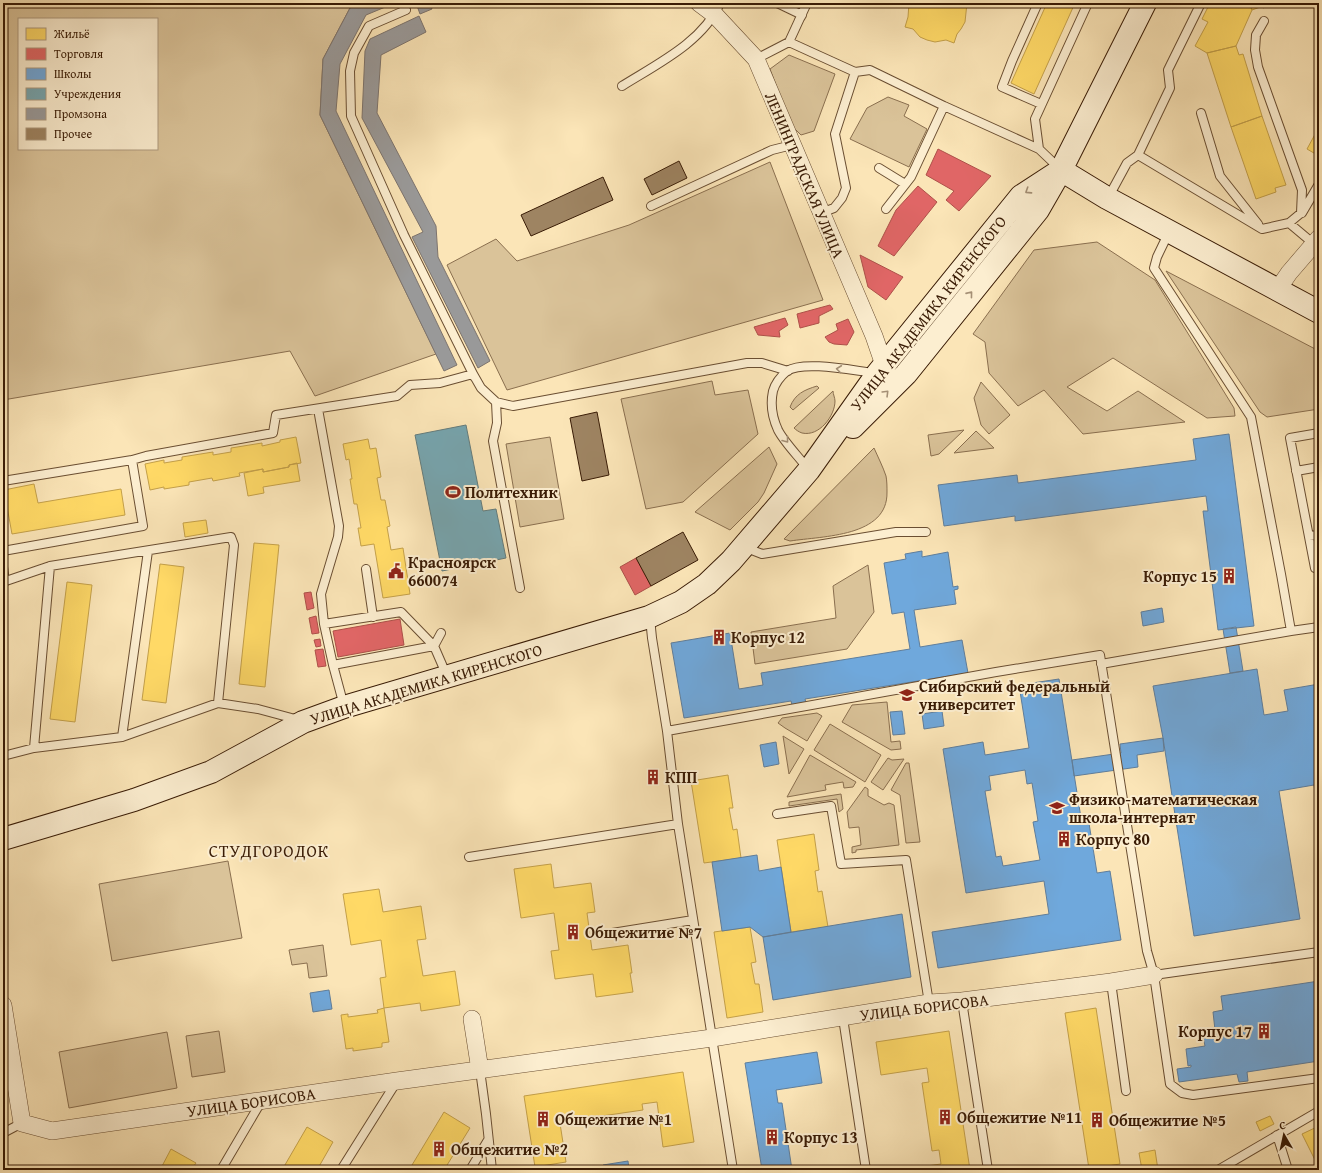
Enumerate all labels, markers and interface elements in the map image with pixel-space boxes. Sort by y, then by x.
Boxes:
legend [18,18,158,150]
text: Жильё [53,25,90,42]
text: Торговля [54,45,103,62]
text: Школы [54,65,92,82]
text: Учреждения [54,85,121,102]
street label: ЛЕНИНГРАДСКАЯ УЛИЦА [759,88,851,262]
text: Промзона [54,105,107,122]
text: Прочее [54,125,92,142]
one-way arrow [1025,187,1032,194]
street label: УЛИЦА АКАДЕМИКА КИРЕНСКОГО [844,210,1012,416]
one-way arrow [965,292,972,299]
one-way arrow [836,364,842,373]
one-way arrow [881,390,889,398]
one-way arrow [781,436,788,443]
place label: Политехник [465,480,558,504]
sports icon: Политехник [444,483,462,501]
place label: Красноярск 660074 [408,550,497,592]
public building icon: Красноярск 660074 [387,562,405,580]
place label: Корпус 15 [1143,564,1217,588]
building icon: Корпус 15 [1220,567,1238,585]
place label: Корпус 12 [731,625,805,649]
building icon: Корпус 12 [710,628,728,646]
street label: УЛИЦА АКАДЕМИКА КИРЕНСКОГО [307,637,545,731]
place label: Сибирский федеральный университет [918,674,1110,716]
school or university icon: Сибирский федеральный университет [898,686,916,704]
place label: КПП [665,765,697,789]
building icon: КПП [644,768,662,786]
place label: Физико-математическая школа-интернат [1069,787,1258,829]
school or university icon: Физико-математическая школа-интернат [1048,799,1066,817]
place label: Корпус 80 [1076,827,1150,851]
building icon: Корпус 80 [1055,830,1073,848]
district label: СТУДГОРОДОК [209,838,329,863]
place label: Общежитие №7 [585,920,702,944]
building icon: Общежитие №7 [564,923,582,941]
street label: УЛИЦА БОРИСОВА [858,987,990,1027]
place label: Корпус 17 [1178,1019,1252,1043]
building icon: Корпус 17 [1255,1022,1273,1040]
street label: УЛИЦА БОРИСОВА [185,1081,317,1123]
place label: Общежитие №11 [957,1105,1082,1129]
place label: Общежитие №1 [555,1107,672,1131]
building icon: Общежитие №11 [936,1108,954,1126]
place label: Общежитие №5 [1109,1108,1226,1132]
building icon: Общежитие №1 [534,1110,552,1128]
building icon: Общежитие №5 [1088,1111,1106,1129]
north arrow [1264,1115,1304,1155]
text: С [1278,1117,1287,1134]
place label: Корпус 13 [784,1125,858,1149]
building icon: Корпус 13 [763,1128,781,1146]
place label: Общежитие №2 [451,1137,568,1161]
building icon: Общежитие №2 [430,1140,448,1158]

